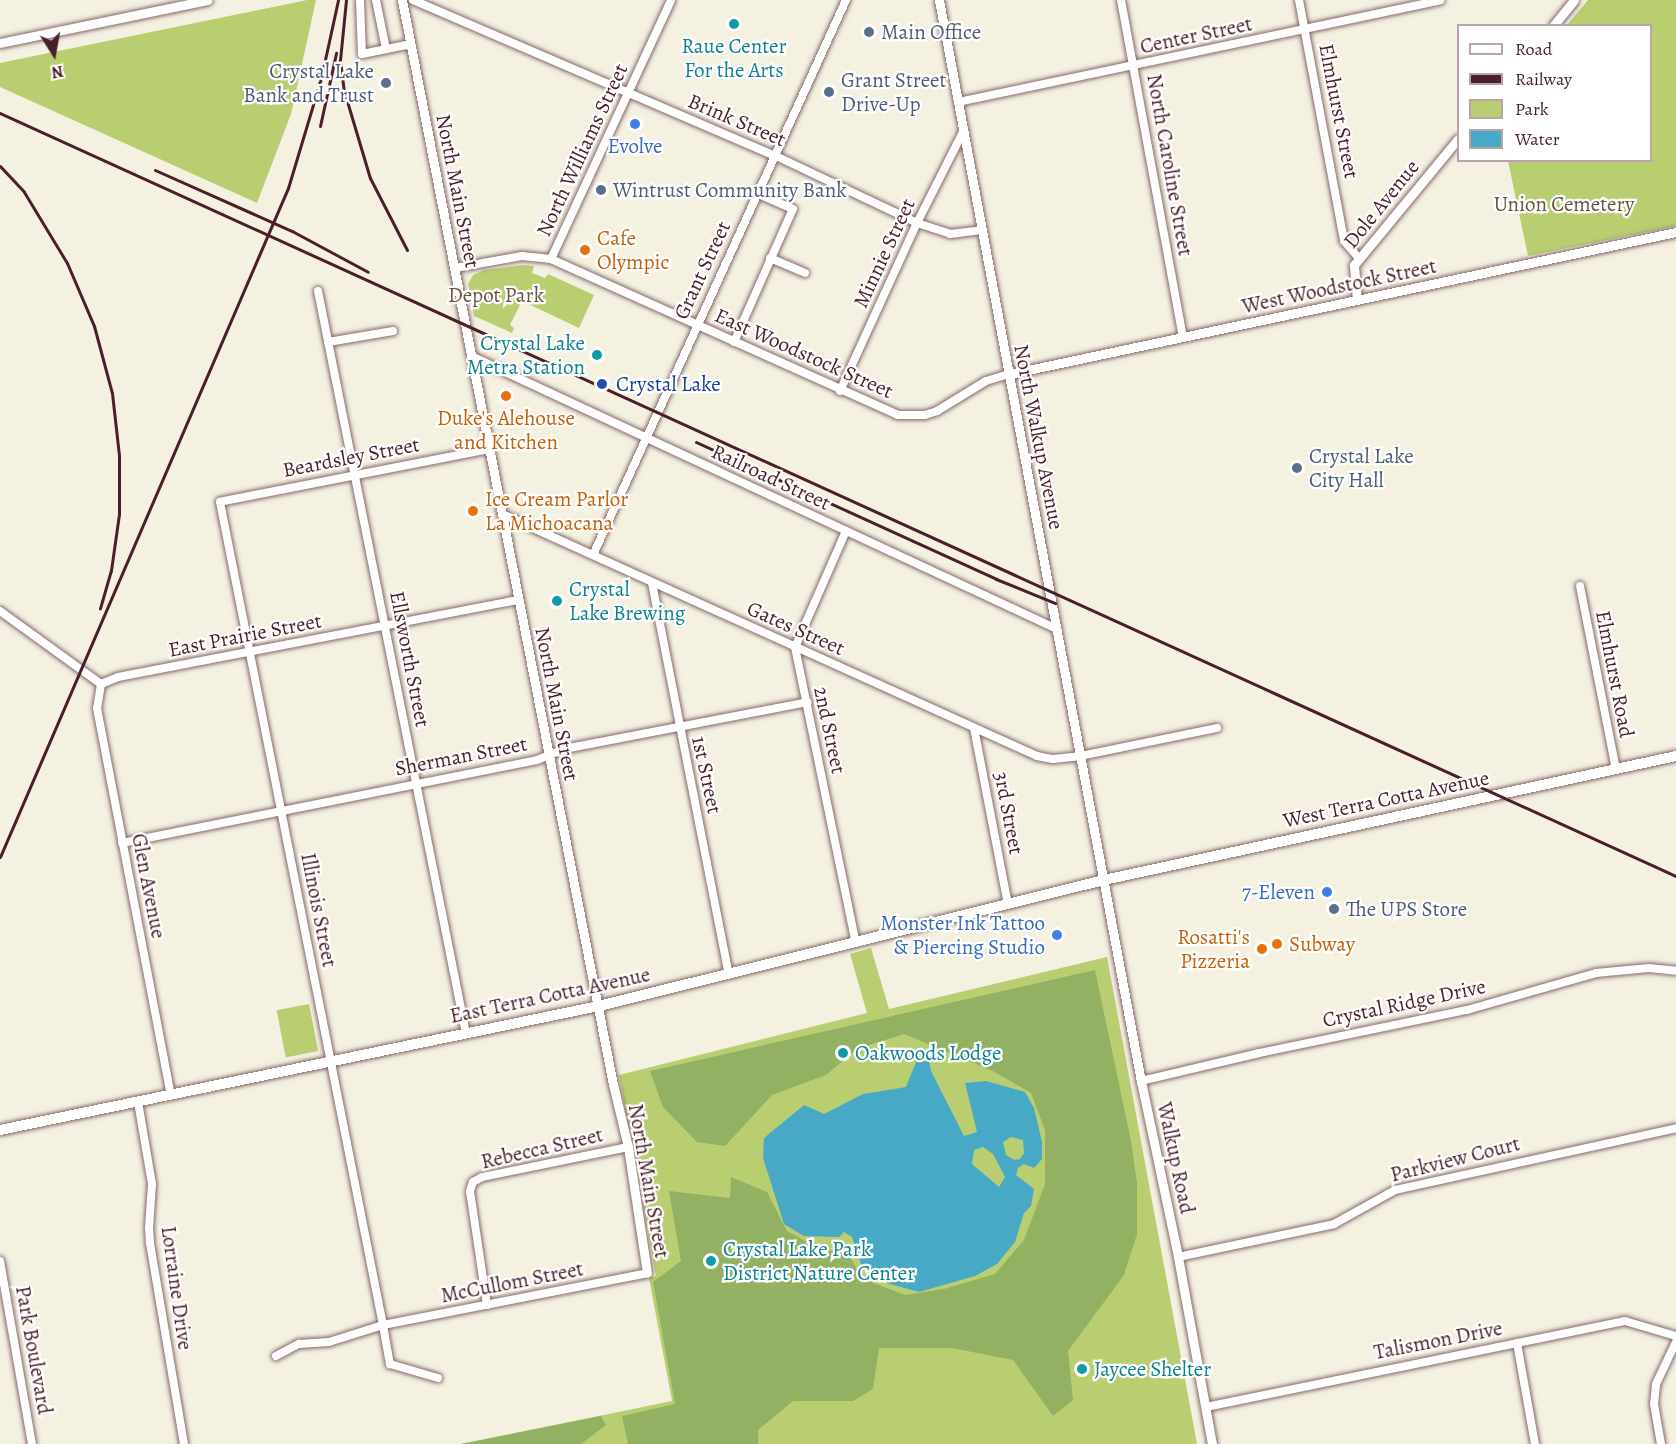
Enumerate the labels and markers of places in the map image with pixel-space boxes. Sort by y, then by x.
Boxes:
marker: Raue Center For the Arts [727,17,741,31]
place label: Main Office [881,19,981,45]
marker: Main Office [862,25,876,39]
place label: Raue Center For the Arts [681,33,787,83]
place label: Crystal Lake Bank and Trust [243,58,374,108]
place label: Grant Street Drive-Up [841,67,946,117]
marker: Crystal Lake Bank and Trust [379,76,393,90]
marker: Grant Street Drive-Up [822,85,836,99]
marker: Evolve [628,117,642,131]
place label: Evolve [608,133,662,159]
place label: Wintrust Community Bank [613,177,847,203]
marker: Wintrust Community Bank [594,183,608,197]
place label: Cafe Olympic [597,225,669,275]
marker: Cafe Olympic [578,243,592,257]
place label: Crystal Lake Metra Station [467,330,585,380]
marker: Crystal Lake Metra Station [590,348,604,362]
place label: Crystal Lake [616,371,721,397]
marker: Crystal Lake [593,375,611,393]
marker: Duke's Alehouse and Kitchen [499,389,513,403]
place label: Duke's Alehouse and Kitchen [437,405,575,455]
place label: Crystal Lake City Hall [1309,443,1414,493]
marker: Crystal Lake City Hall [1290,461,1304,475]
place label: Ice Cream Parlor La Michoacana [485,486,628,536]
marker: Ice Cream Parlor La Michoacana [466,504,480,518]
place label: Crystal Lake Brewing [569,576,685,626]
marker: Crystal Lake Brewing [550,594,564,608]
place label: 7-Eleven [1242,879,1315,905]
marker: 7-Eleven [1320,885,1334,899]
place label: The UPS Store [1346,896,1467,922]
marker: The UPS Store [1327,902,1341,916]
place label: Monster Ink Tattoo & Piercing Studio [880,910,1045,960]
place label: Rosatti's Pizzeria [1177,924,1250,974]
marker: Monster Ink Tattoo & Piercing Studio [1050,928,1064,942]
place label: Subway [1289,931,1355,957]
marker: Subway [1270,937,1284,951]
marker: Rosatti's Pizzeria [1255,942,1269,956]
place label: Oakwoods Lodge [855,1040,1001,1066]
marker: Oakwoods Lodge [836,1046,850,1060]
place label: Crystal Lake Park District Nature Center [723,1236,915,1286]
marker: Crystal Lake Park District Nature Center [704,1254,718,1268]
place label: Jaycee Shelter [1094,1356,1211,1382]
marker: Jaycee Shelter [1075,1362,1089,1376]

